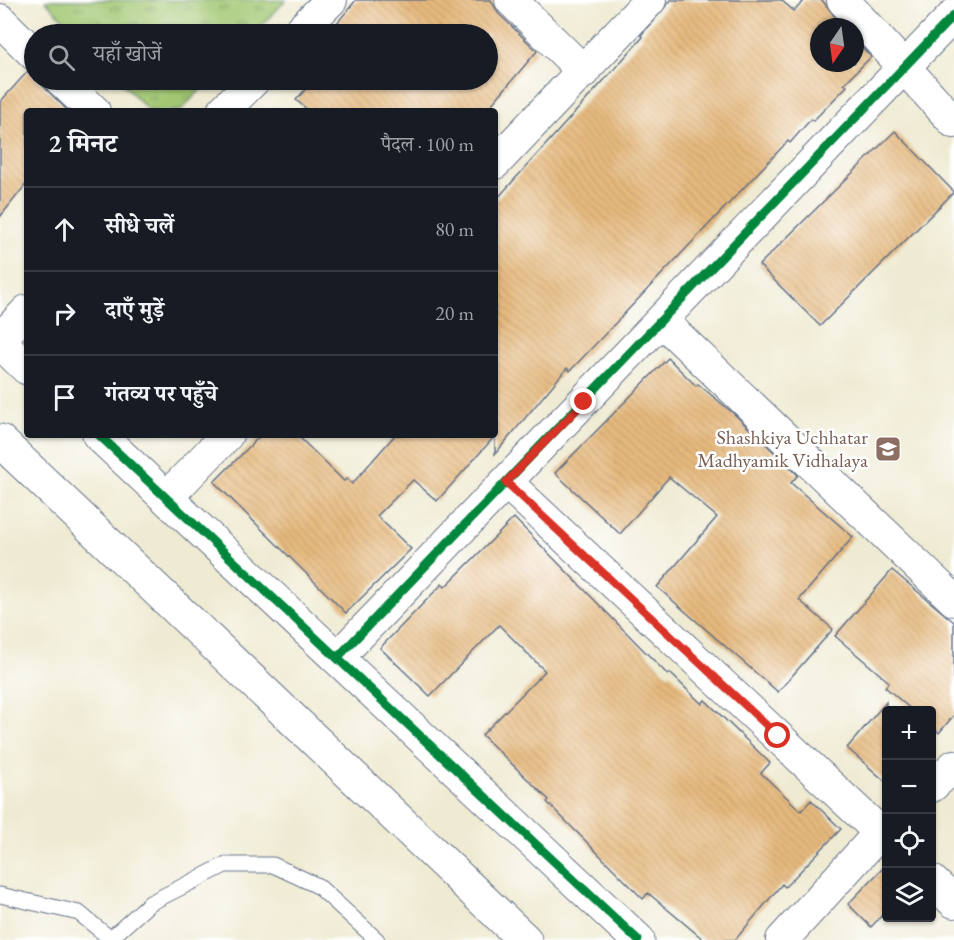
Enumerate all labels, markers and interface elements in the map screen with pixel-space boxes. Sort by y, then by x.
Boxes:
north arrow [810,18,864,72]
search box [24,24,498,90]
text: यहाँ खोजें [93,39,162,68]
icon: search [45,41,78,74]
text: 2 मिनट [48,126,117,160]
text: पैदल · 100 m [381,131,474,157]
text: सीधे चलें [105,211,174,240]
icon: ahead [48,213,81,246]
text: 80 m [435,216,474,242]
text: दाएँ मुड़ें [105,295,164,324]
icon: right [48,297,81,330]
text: 20 m [435,300,474,326]
text: गंतव्य पर पहुँचे [105,379,217,408]
icon: arrive [48,381,81,414]
route end [570,388,596,414]
place label: Shashkiya Uchhatar Madhyamik Vidhalaya [697,424,868,473]
school or university icon: Shashkiya Uchhatar Madhyamik Vidhalaya [873,434,903,464]
map controls [882,706,936,922]
button: + [882,706,936,760]
route start [764,722,790,748]
button: − [882,760,936,814]
button: locate [882,814,936,868]
button: layers [882,868,936,922]

